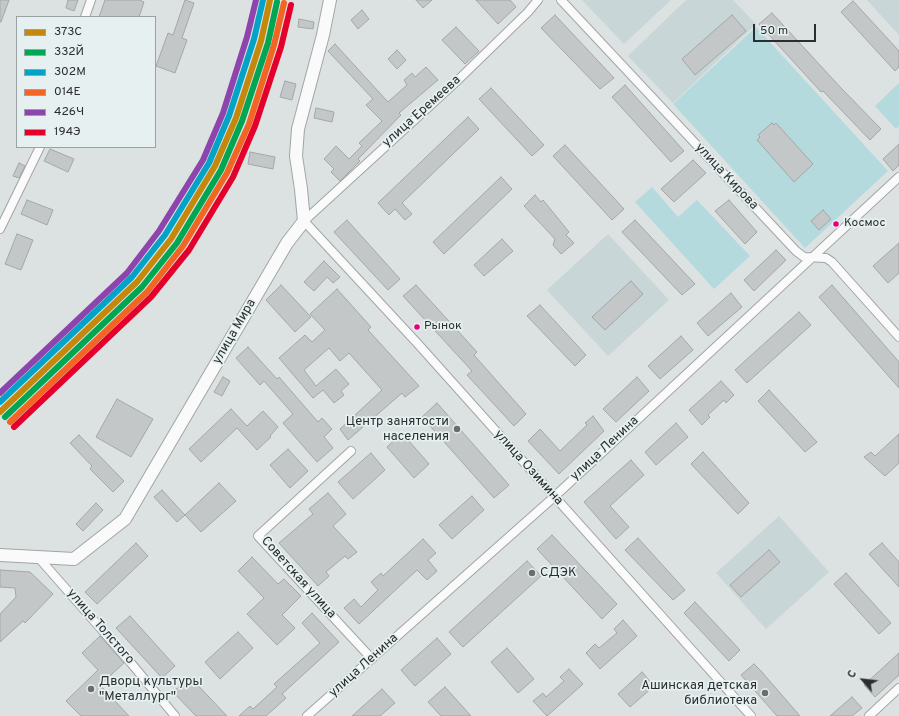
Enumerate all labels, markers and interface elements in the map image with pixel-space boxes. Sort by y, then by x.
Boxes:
legend [16,16,156,148]
scale bar [755,16,818,42]
text: 50 m [760,23,788,39]
text: 373C [54,24,82,40]
text: 332Й [54,44,84,60]
text: 302М [54,64,86,80]
street label: улица Еремеева [380,73,464,151]
text: 014Е [54,84,81,100]
text: 426Ч [54,104,84,120]
text: 194Э [54,124,81,140]
street label: улица Кирова [691,140,761,214]
place label: Космос [844,217,885,231]
marker: Космос [831,219,841,229]
street label: улица Мира [210,297,260,367]
place label: Рынок [424,320,462,334]
marker: Рынок [412,322,422,332]
street label: улица Ленина [568,413,642,485]
place label: Центр занятости населения [346,414,449,445]
marker: Центр занятости населения [452,424,462,434]
street label: улица Озимина [490,427,566,509]
street label: Советская улица [257,534,339,622]
place label: СДЭК [540,565,577,581]
marker: СДЭК [527,568,537,578]
street label: улица Толстого [63,586,137,668]
street label: улица Ленина [326,631,402,701]
north arrow [843,660,883,700]
text: С [845,668,860,681]
place label: Дворц культуры "Металлург" [99,674,203,705]
place label: Ашинская детская библиотека [641,678,757,709]
marker: Дворц культуры "Металлург" [86,684,96,694]
marker: Ашинская детская библиотека [760,688,770,698]

